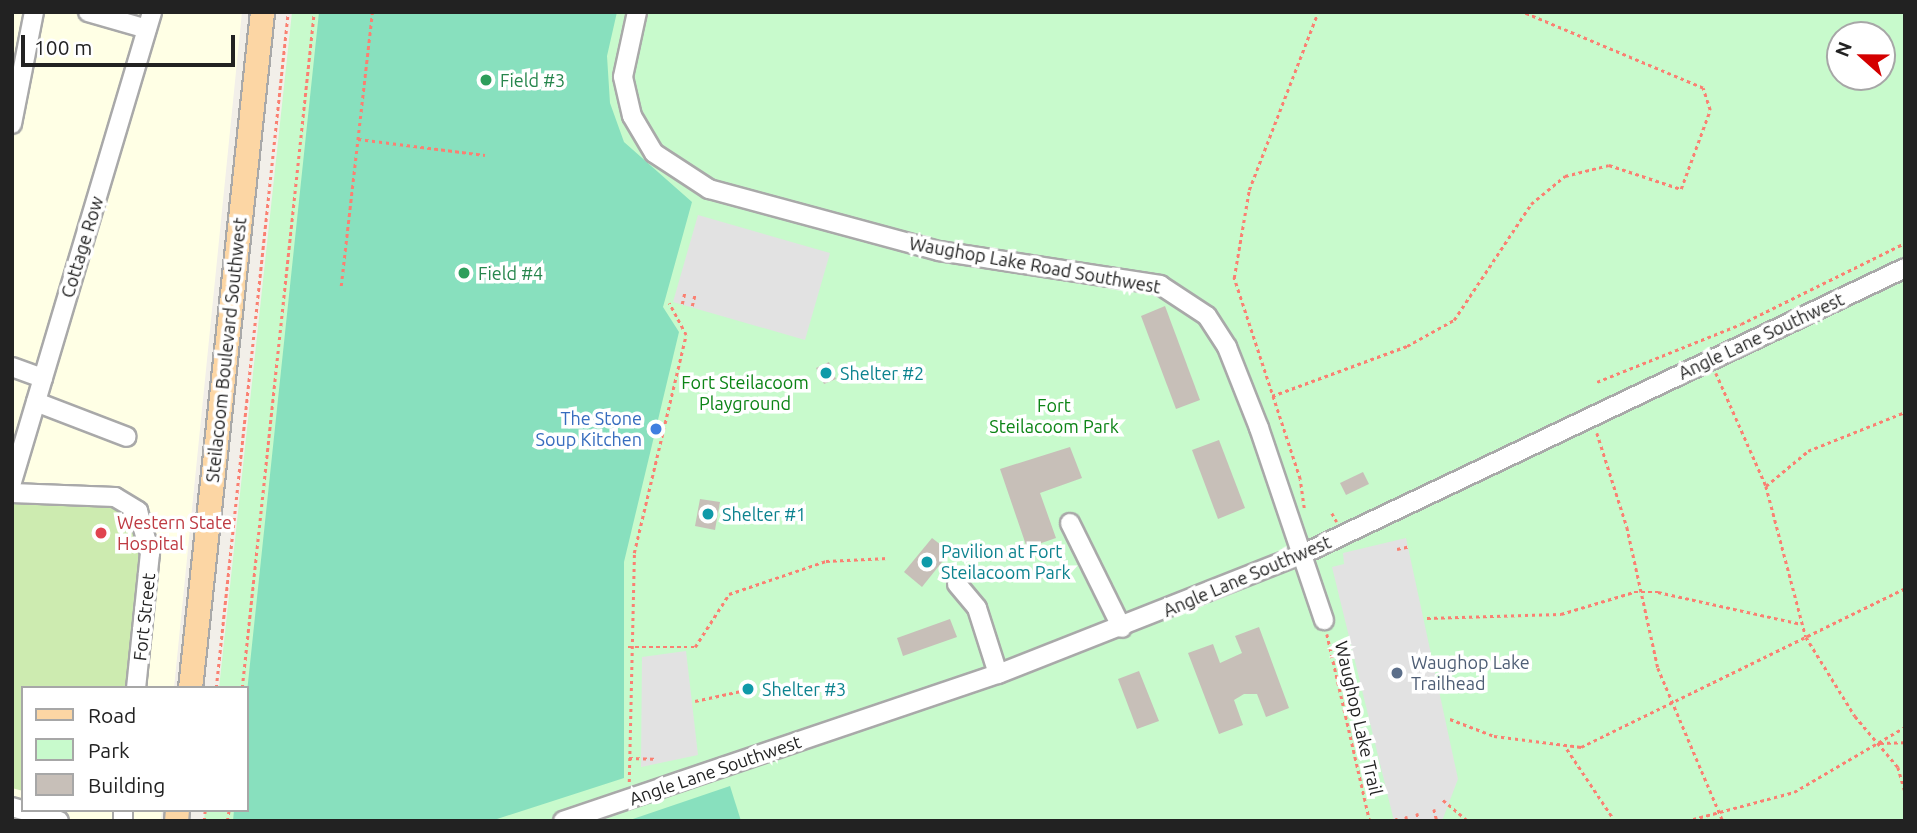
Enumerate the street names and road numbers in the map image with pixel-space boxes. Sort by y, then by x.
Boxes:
street label: Cottage Row [56,194,108,300]
street label: Steilacoom Boulevard Southwest [201,216,251,484]
street label: Waughop Lake Road Southwest [908,232,1162,298]
street label: Angle Lane Southwest [1675,288,1847,384]
street label: Angle Lane Southwest [1160,531,1334,621]
street label: Fort Street [129,572,159,662]
street label: Waughop Lake Trail [1331,639,1387,797]
street label: Angle Lane Southwest [626,730,804,810]

